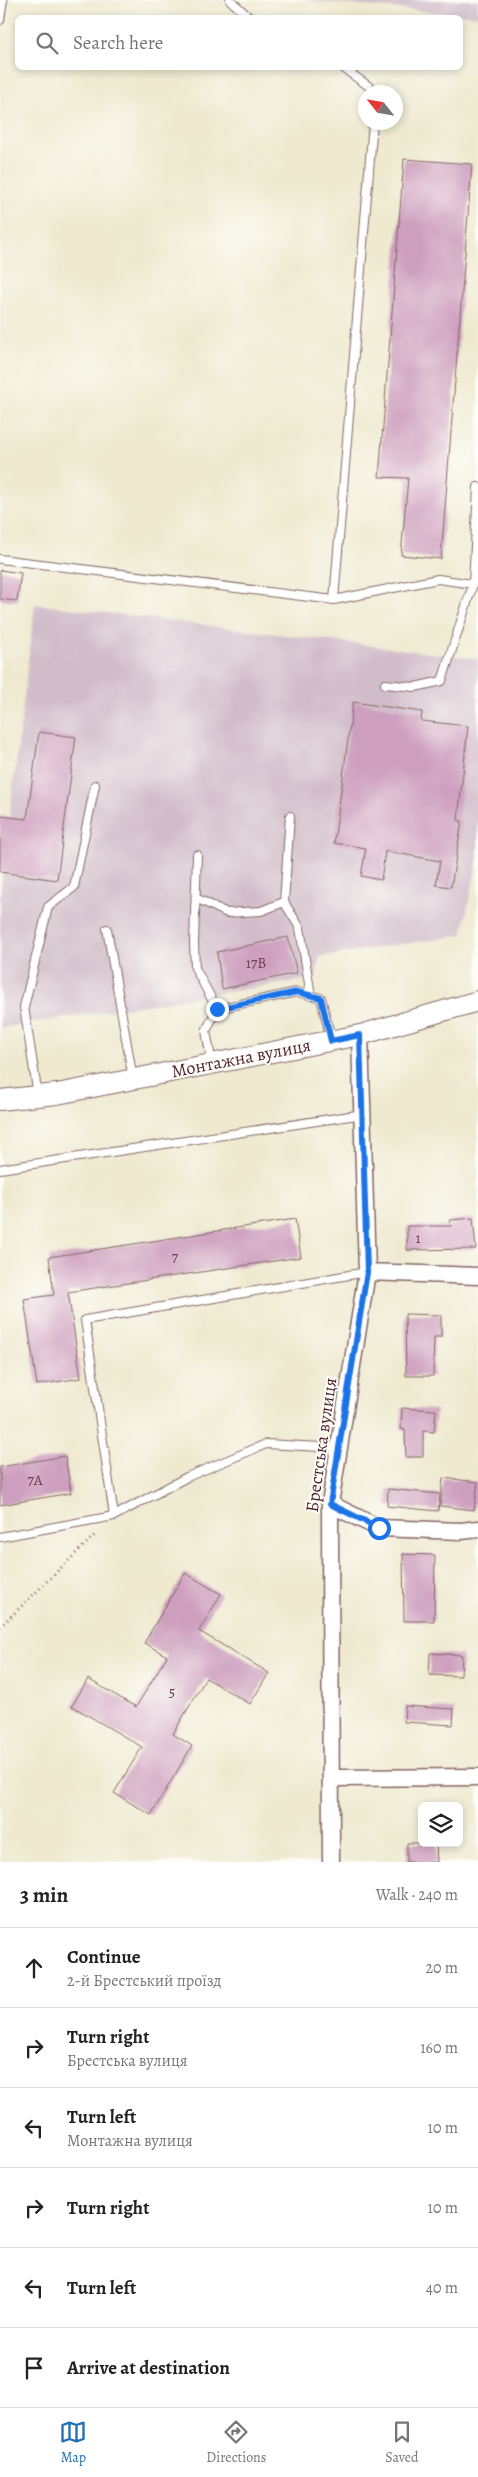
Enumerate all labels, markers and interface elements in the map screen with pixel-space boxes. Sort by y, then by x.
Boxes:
search box [15,15,463,70]
icon: search [33,29,61,57]
text: Search here [73,30,163,56]
north arrow [358,85,403,130]
house number: 17В [246,953,266,973]
route end [206,998,229,1021]
street label: Монтажна вулиця [169,1033,313,1083]
house number: 1 [415,1228,421,1248]
house number: 7 [172,1247,179,1267]
street label: Брестська вулиця [300,1376,342,1514]
house number: 7А [27,1470,43,1490]
route start [368,1517,391,1540]
house number: 5 [169,1682,175,1702]
map controls [418,1802,463,1847]
button: layers [418,1802,463,1847]
text: 3 min [20,1881,68,1909]
text: Walk · 240 m [376,1884,458,1906]
text: Continue [67,1944,141,1970]
icon: ahead [20,1954,48,1982]
text: 20 m [425,1957,458,1979]
text: 2-й Брестський проїзд [67,1970,221,1992]
text: Turn right [67,2024,149,2050]
icon: right [20,2034,48,2062]
text: 160 m [420,2037,458,2059]
text: Брестська вулиця [67,2050,188,2072]
text: Turn left [67,2104,136,2130]
icon: left [20,2114,48,2142]
text: 10 m [428,2117,458,2139]
text: Монтажна вулиця [67,2130,193,2152]
icon: right [20,2194,48,2222]
text: Turn right [67,2195,149,2221]
text: 10 m [428,2197,458,2219]
icon: left [20,2274,48,2302]
text: Turn left [67,2275,136,2301]
text: 40 m [426,2277,458,2299]
icon: arrive [20,2354,48,2382]
text: Arrive at destination [67,2355,230,2381]
tab: Map [59,2418,87,2467]
tab: Directions [206,2418,266,2467]
tab: Saved [385,2418,419,2467]

